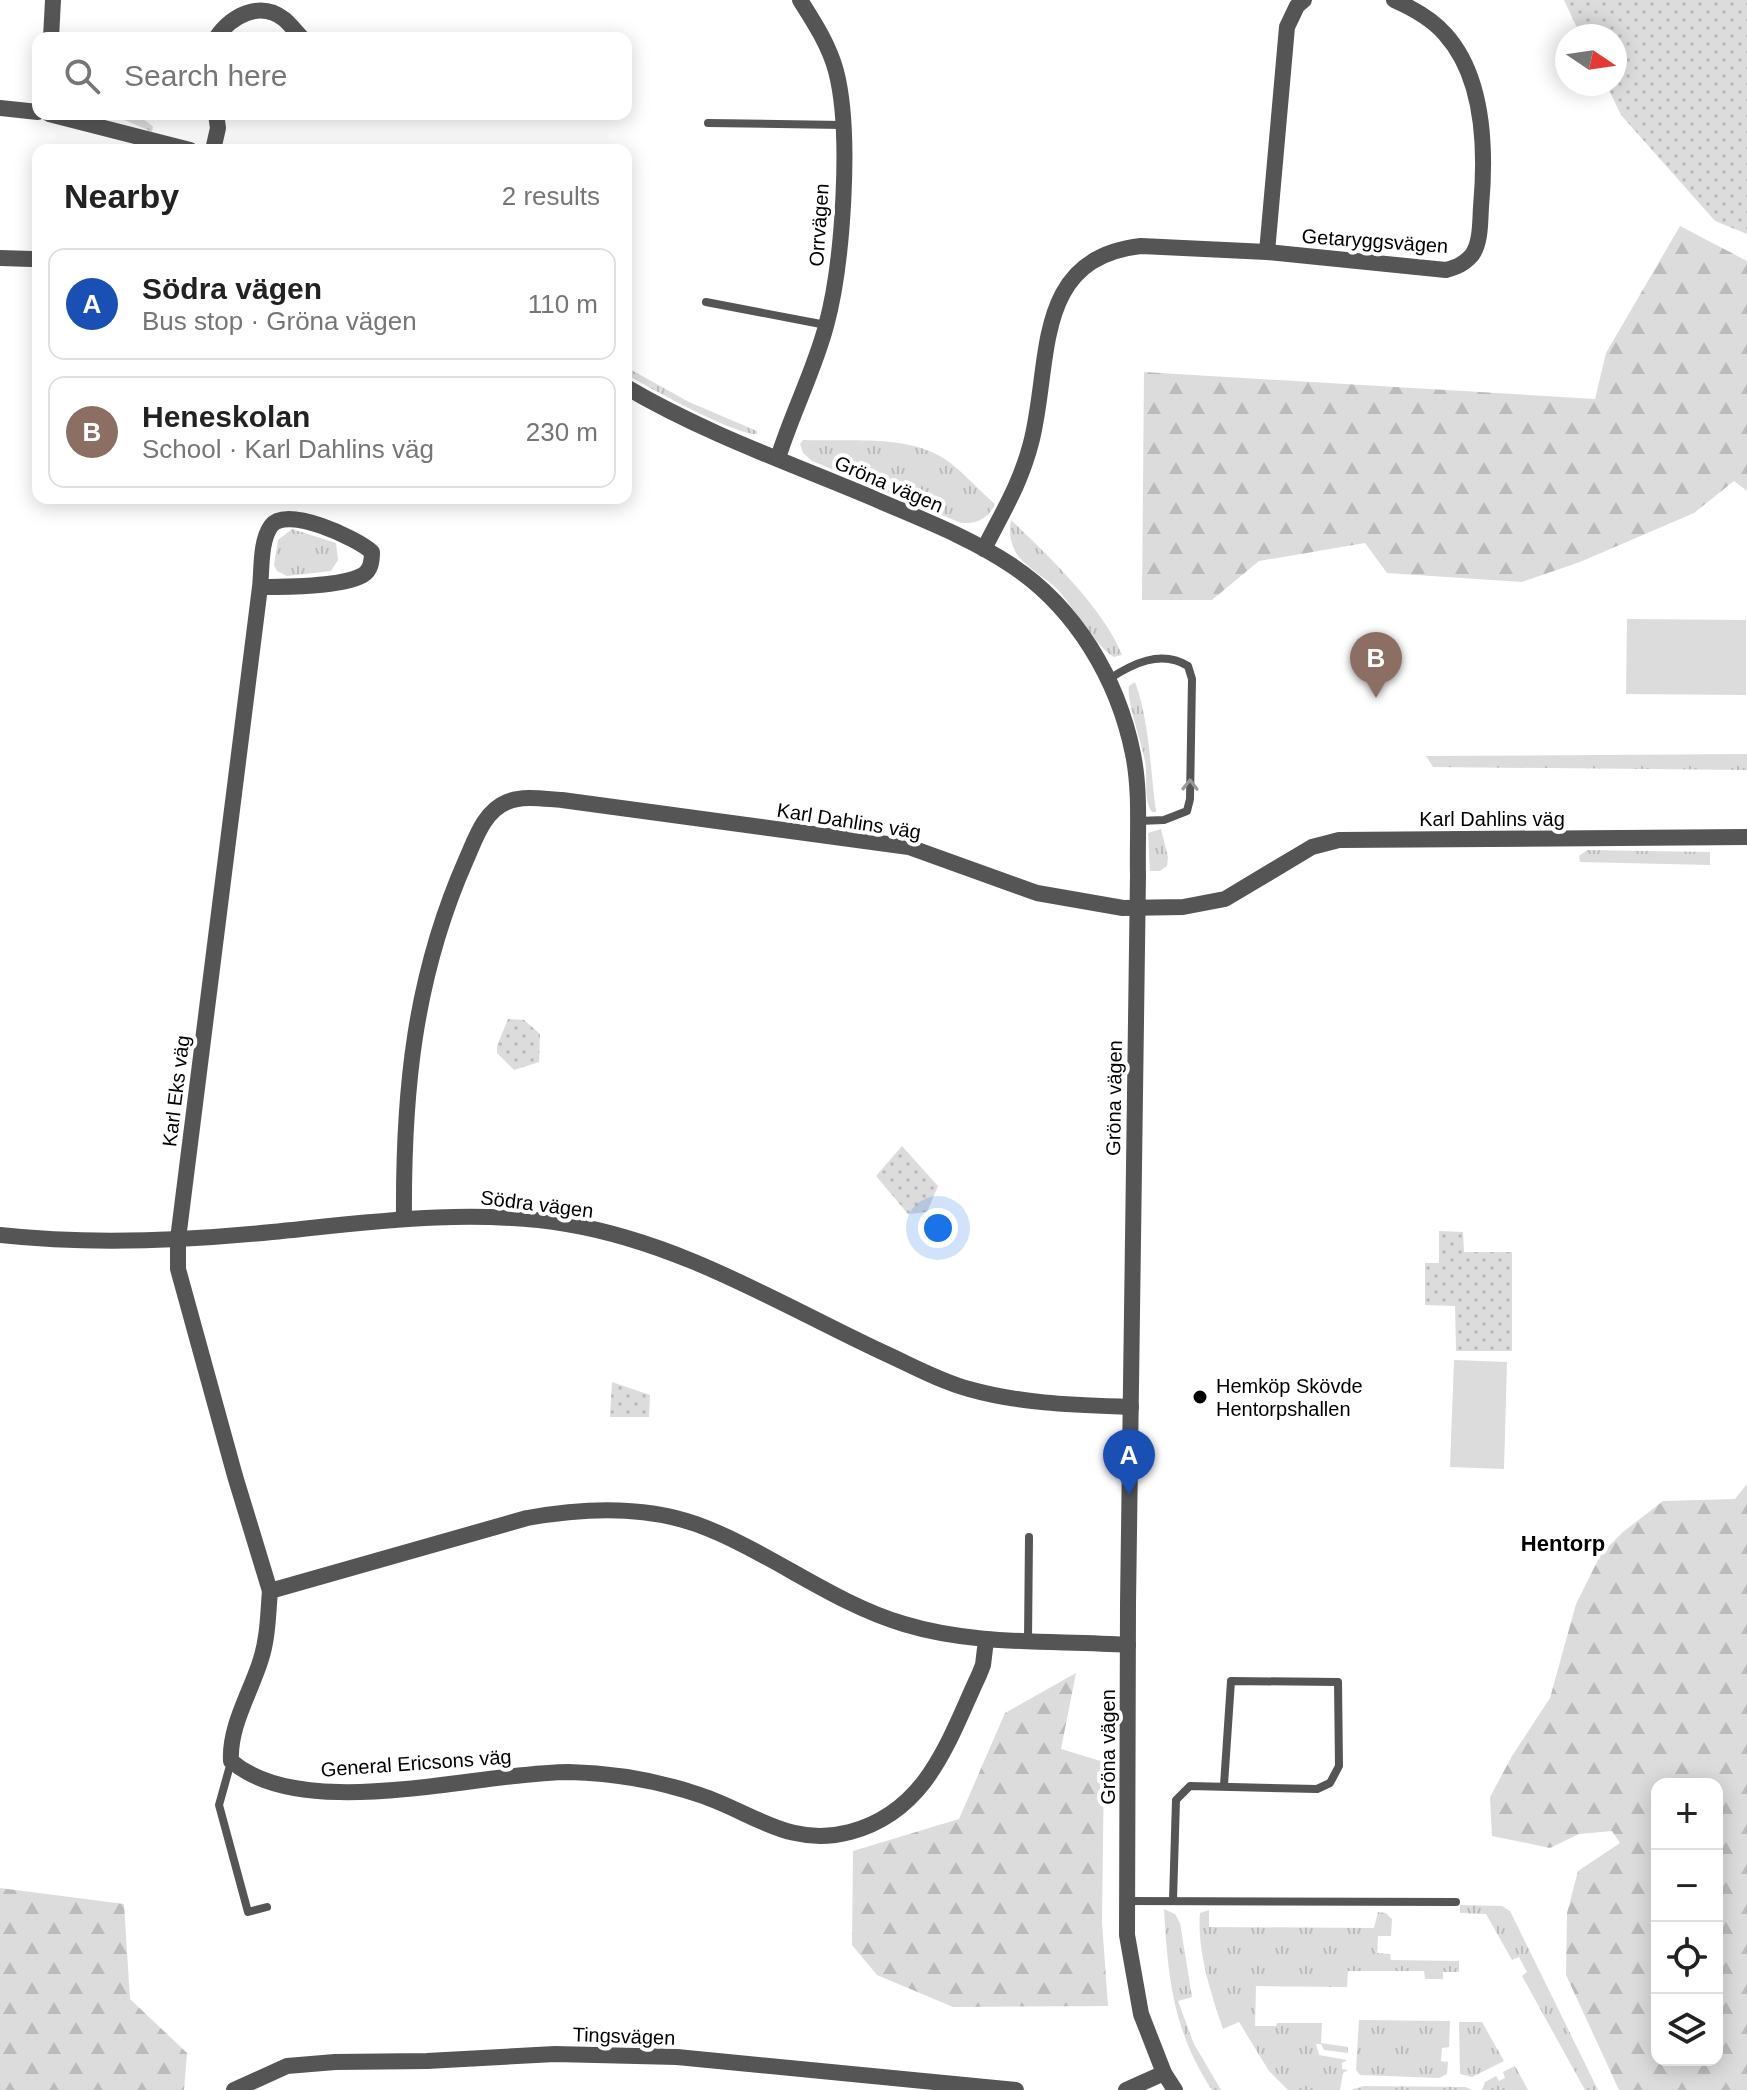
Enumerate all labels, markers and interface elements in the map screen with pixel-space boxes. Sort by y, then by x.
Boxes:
north arrow [1555,24,1627,96]
search box [32,32,632,120]
icon: search [60,54,104,98]
text: Search here [124,59,287,92]
text: Nearby [64,177,179,215]
text: 2 results [502,181,600,211]
street label: Orrvägen [805,183,833,267]
street label: Getaryggsvägen [1301,225,1449,257]
text: Södra vägen [142,272,322,305]
text: A [83,289,101,319]
text: 110 m [528,289,598,319]
text: Bus stop · Gröna vägen [142,306,417,336]
text: Heneskolan [142,400,310,433]
text: B [83,417,101,447]
text: 230 m [526,417,598,447]
text: School · Karl Dahlins väg [142,434,434,464]
street label: Gröna vägen [831,451,947,517]
pin: B [1350,632,1402,698]
one-way arrow [1182,778,1199,791]
street label: Karl Dahlins väg [775,799,923,843]
street label: Karl Dahlins väg [1419,808,1565,830]
street label: Karl Eks väg [158,1034,194,1148]
street label: Gröna vägen [1102,1040,1126,1156]
street label: Södra vägen [479,1186,595,1222]
your location [918,1208,958,1248]
place label: Hemköp Skövde Hentorpshallen [1216,1375,1363,1420]
marker: Hemköp Skövde Hentorpshallen [1191,1388,1209,1406]
pin: A [1103,1429,1155,1495]
district label: Hentorp [1521,1531,1605,1556]
street label: Gröna vägen [1097,1689,1119,1805]
street label: General Ericsons väg [320,1745,512,1781]
map controls [1651,1778,1723,2066]
button: + [1651,1778,1723,1850]
button: − [1651,1850,1723,1922]
button: locate [1651,1922,1723,1994]
button: layers [1651,1994,1723,2066]
street label: Tingsvägen [572,2023,676,2049]

